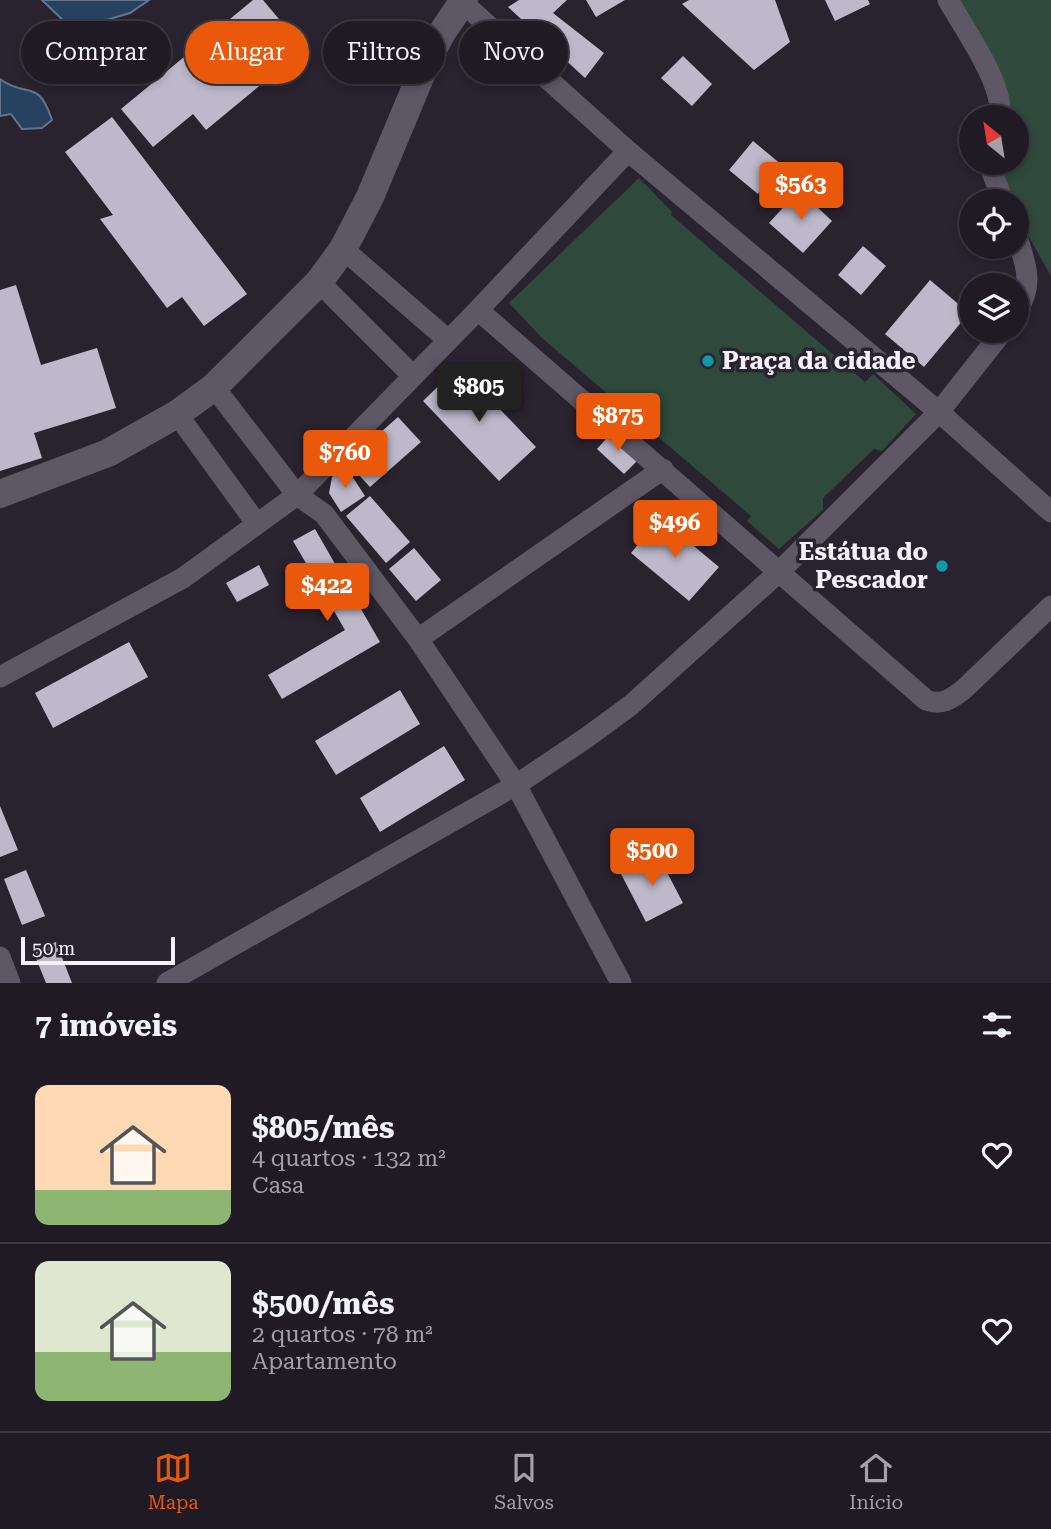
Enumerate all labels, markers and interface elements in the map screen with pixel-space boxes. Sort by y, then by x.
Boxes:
chip: Comprar [21,21,171,84]
chip: Alugar [185,21,309,84]
chip: Filtros [323,21,445,84]
chip: Novo [459,21,568,84]
north arrow [959,105,1029,175]
map controls [959,105,1029,343]
pin: $563 [760,162,842,222]
text: $563 [775,171,827,198]
button: locate [959,189,1029,259]
button: layers [959,273,1029,343]
place label: Praça da cidade [722,347,916,375]
marker: Praça da cidade [700,353,716,369]
pin: $805 [438,364,520,424]
text: $805 [453,373,505,400]
pin: $875 [577,393,659,453]
text: $875 [592,402,644,429]
pin: $760 [304,430,386,490]
text: $760 [319,439,371,466]
pin: $496 [634,500,716,560]
text: $496 [649,509,701,536]
place label: Estátua do Pescador [799,538,928,594]
marker: Estátua do Pescador [934,558,950,574]
pin: $422 [286,564,368,623]
text: $422 [301,572,353,599]
pin: $500 [611,828,693,888]
text: $500 [626,837,678,864]
scale bar [21,934,175,966]
text: 50 m [32,937,75,960]
icon: filters [978,1006,1016,1044]
text: 7 imóveis [35,1008,177,1043]
text: $805/mês [252,1110,394,1145]
icon: home [91,1113,175,1197]
icon: heart [978,1136,1016,1174]
text: 4 quartos · 132 m² [252,1145,446,1172]
text: Casa [252,1172,304,1199]
text: $500/mês [252,1286,394,1321]
icon: home [91,1289,175,1373]
icon: heart [978,1312,1016,1350]
text: 2 quartos · 78 m² [252,1321,433,1348]
text: Apartamento [252,1348,397,1375]
tab: Mapa [148,1449,199,1514]
tab: Salvos [494,1449,554,1514]
tab: Início [849,1449,903,1514]

